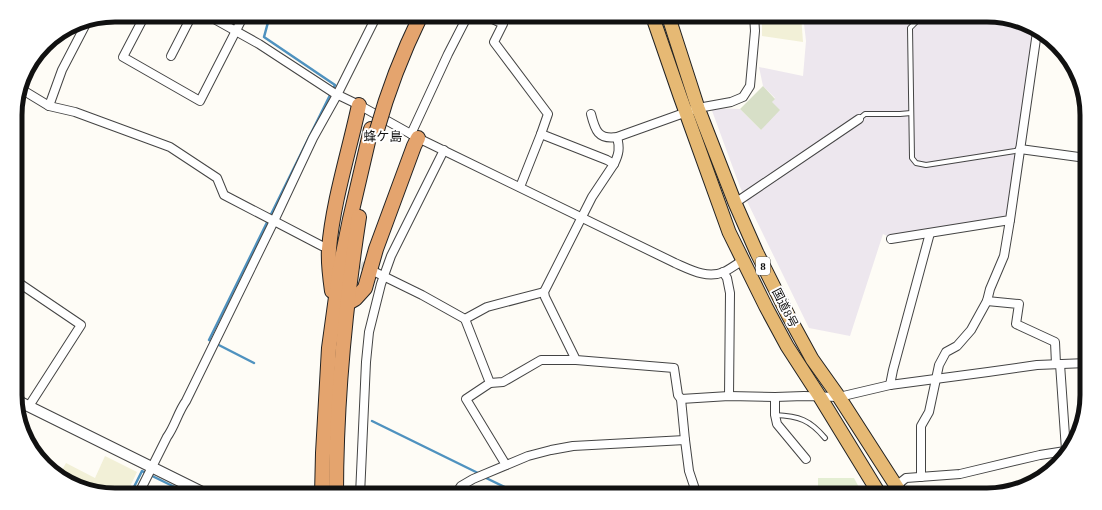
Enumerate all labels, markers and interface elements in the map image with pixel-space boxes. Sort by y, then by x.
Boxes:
district label: 蜂ケ島 [363,129,403,144]
road number: 8 [756,257,770,275]
street label: 国道8号 [769,286,801,330]

